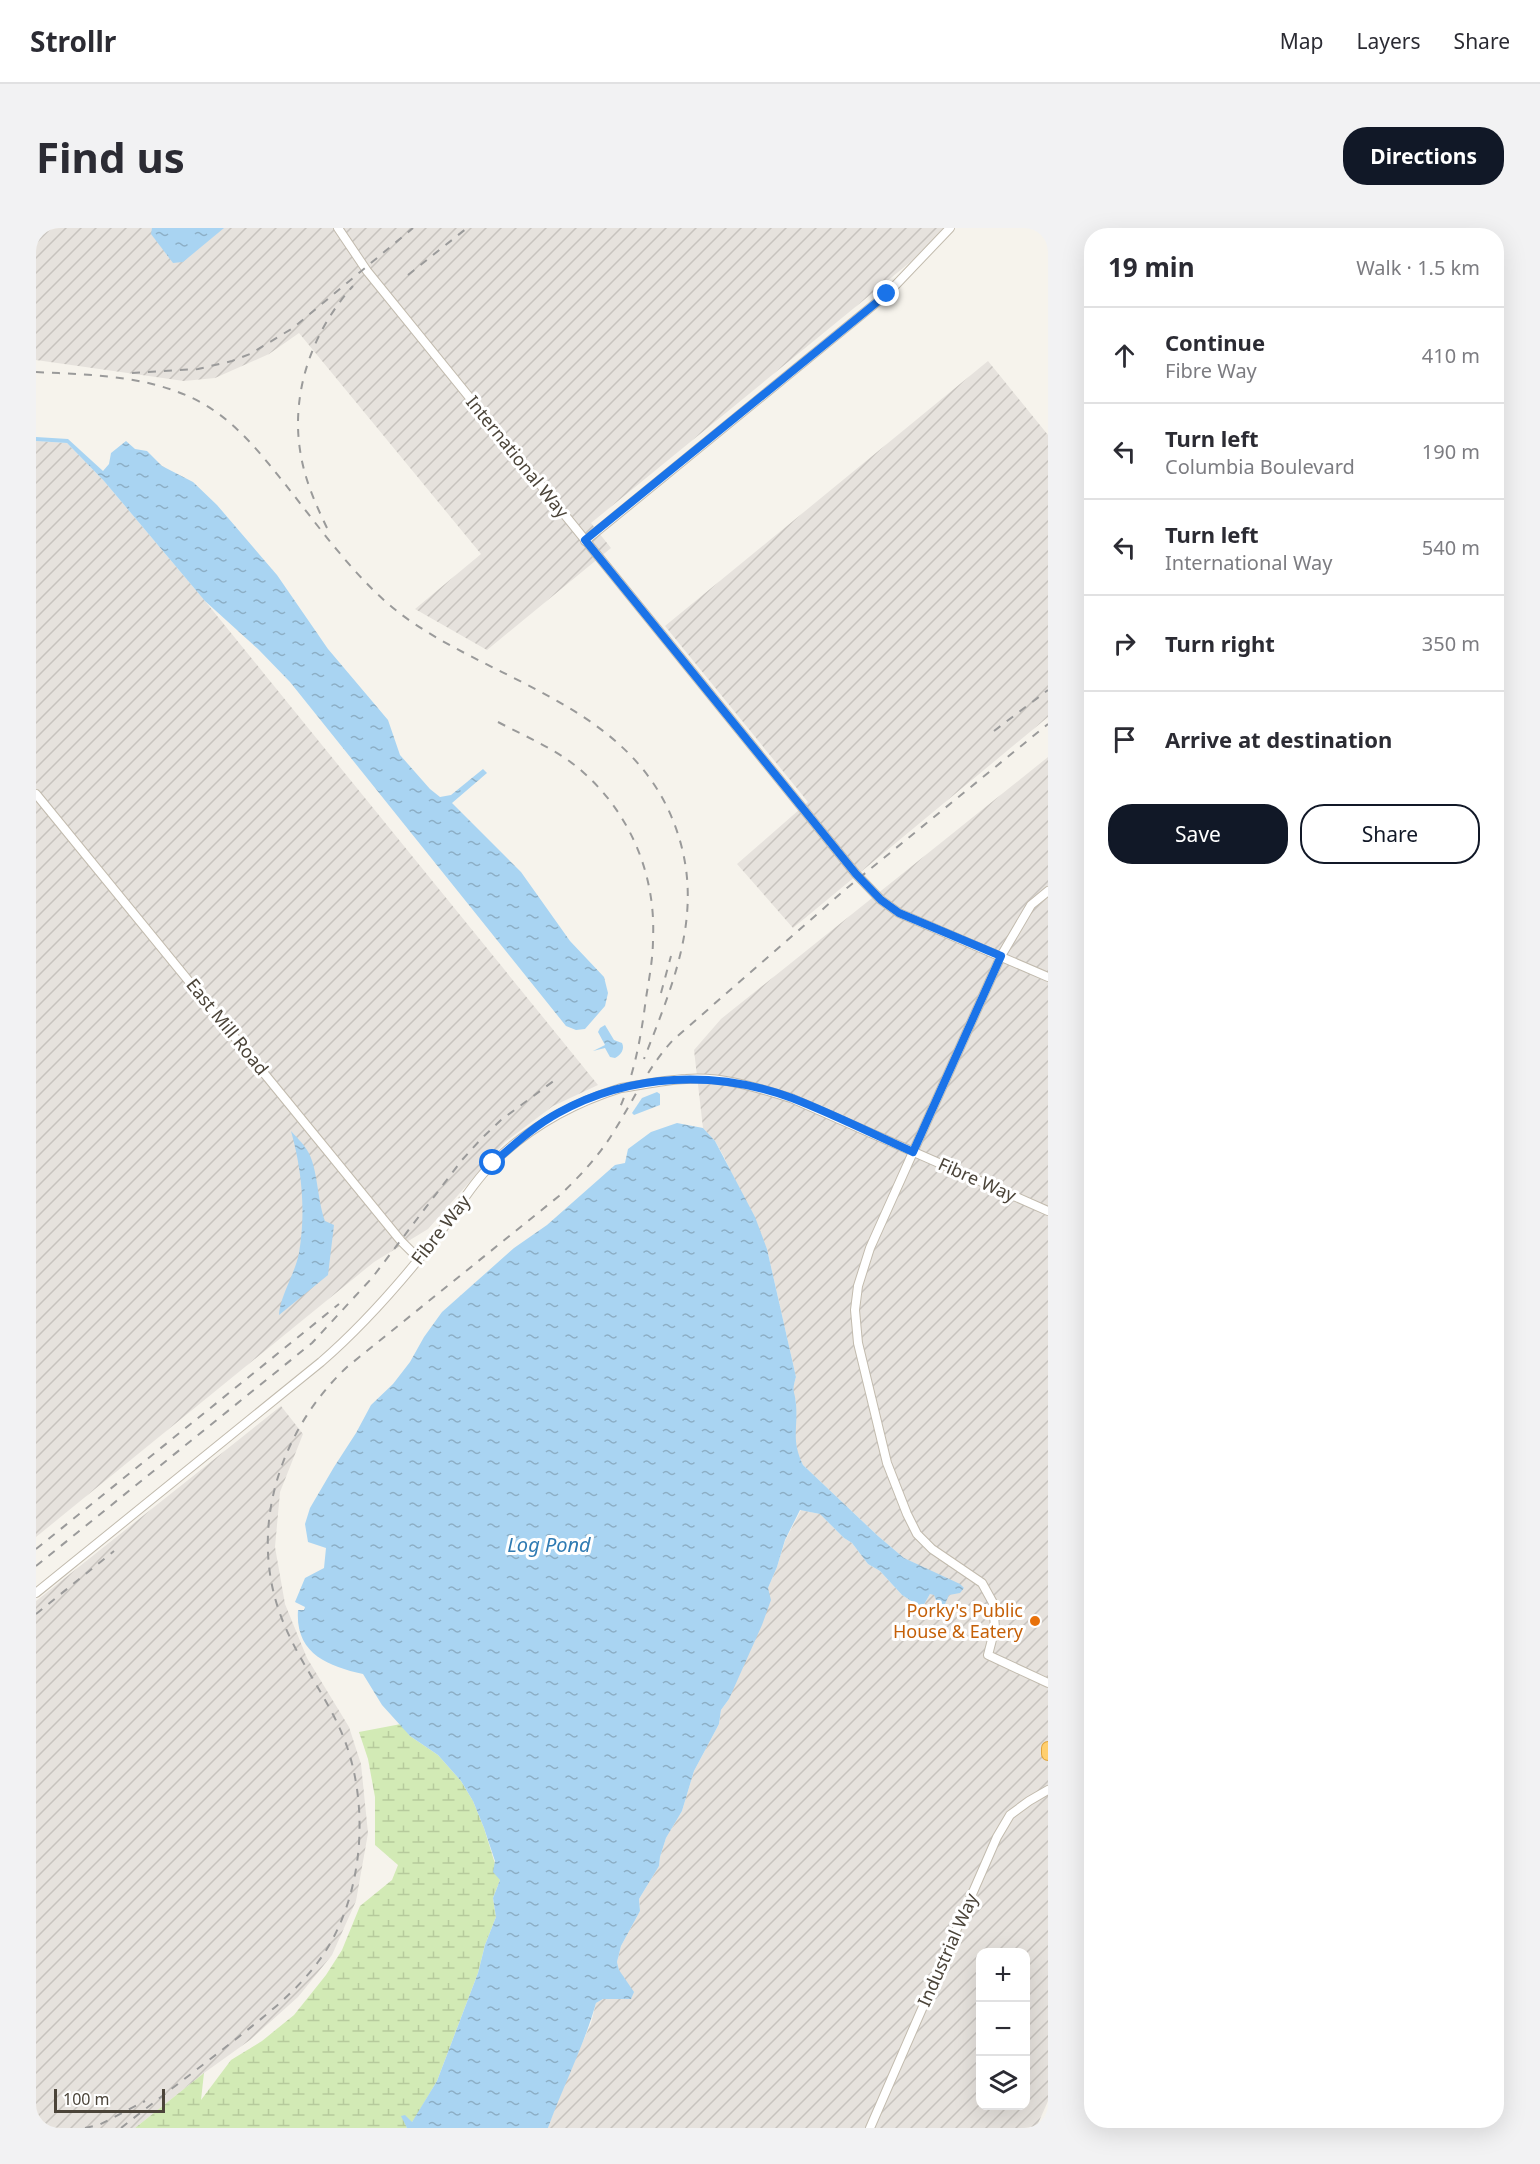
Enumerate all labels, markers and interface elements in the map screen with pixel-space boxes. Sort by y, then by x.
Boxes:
text: Strollr [30,22,116,60]
text: Map [1280,27,1324,55]
text: Layers [1357,27,1421,55]
text: Share [1454,27,1510,55]
button: Directions [1343,127,1504,185]
text: Find us [36,128,185,185]
text: 19 min [1108,249,1195,285]
text: Walk · 1.5 km [1356,254,1480,281]
route end [873,280,899,306]
text: Continue [1165,327,1265,357]
icon: ahead [1108,339,1141,372]
text: 410 m [1422,342,1480,369]
text: Fibre Way [1165,357,1257,384]
street label: International Way [461,390,575,523]
text: Turn left [1165,423,1259,453]
icon: left [1108,435,1141,468]
text: 190 m [1422,438,1480,465]
text: Columbia Boulevard [1165,453,1355,480]
text: Turn left [1165,519,1259,549]
icon: left [1108,531,1141,564]
text: 540 m [1422,534,1480,561]
text: International Way [1165,549,1333,576]
icon: right [1108,627,1141,660]
text: Turn right [1165,628,1275,658]
text: 350 m [1422,630,1480,657]
icon: arrive [1108,723,1141,756]
text: Arrive at destination [1165,724,1392,754]
button: Save [1108,804,1288,864]
button: Share [1300,804,1480,864]
street label: East Mill Road [181,973,274,1080]
route start [479,1149,505,1175]
street label: Fibre Way [935,1151,1021,1207]
street label: Fibre Way [405,1189,476,1269]
water label: Log Pond [507,1531,591,1558]
place label: Porky's Public House & Eatery [893,1598,1024,1643]
marker: Porky's Public House & Eatery [1028,1614,1042,1628]
street label: Industrial Way [911,1888,983,2010]
map controls [976,1948,1030,2110]
button: + [976,1948,1030,2002]
button: − [976,2002,1030,2056]
button: layers [976,2056,1030,2110]
scale bar [54,2086,165,2114]
text: 100 m [63,2088,110,2110]

